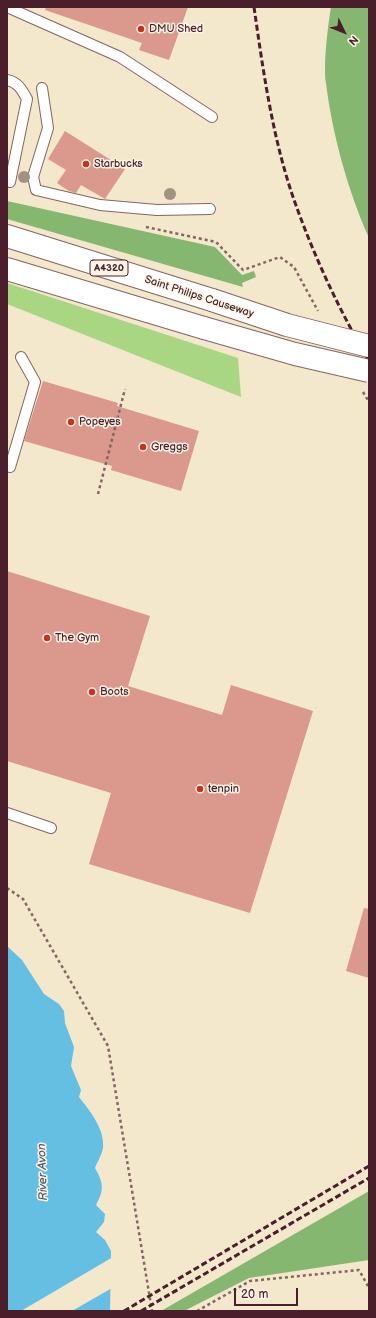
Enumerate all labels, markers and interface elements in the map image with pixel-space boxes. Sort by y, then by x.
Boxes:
north arrow [324,12,364,52]
place label: DMU Shed [149,22,203,36]
marker: DMU Shed [136,24,146,34]
text: N [346,33,361,48]
place label: Starbucks [94,157,143,171]
marker: Starbucks [81,159,91,169]
road number: A4320 [90,260,128,276]
street label: Saint Philips Causeway [143,273,255,321]
place label: Popeyes [79,415,121,429]
marker: Popeyes [66,417,76,427]
place label: Greggs [151,440,188,454]
marker: Greggs [138,442,148,452]
place label: The Gym [55,631,99,645]
marker: The Gym [42,633,52,643]
place label: Boots [100,685,129,699]
marker: Boots [87,687,97,697]
place label: tenpin [208,782,239,796]
marker: tenpin [195,784,205,794]
water label: River Avon [35,1143,51,1201]
scale bar [236,1280,300,1306]
text: 20 m [241,1287,268,1302]

